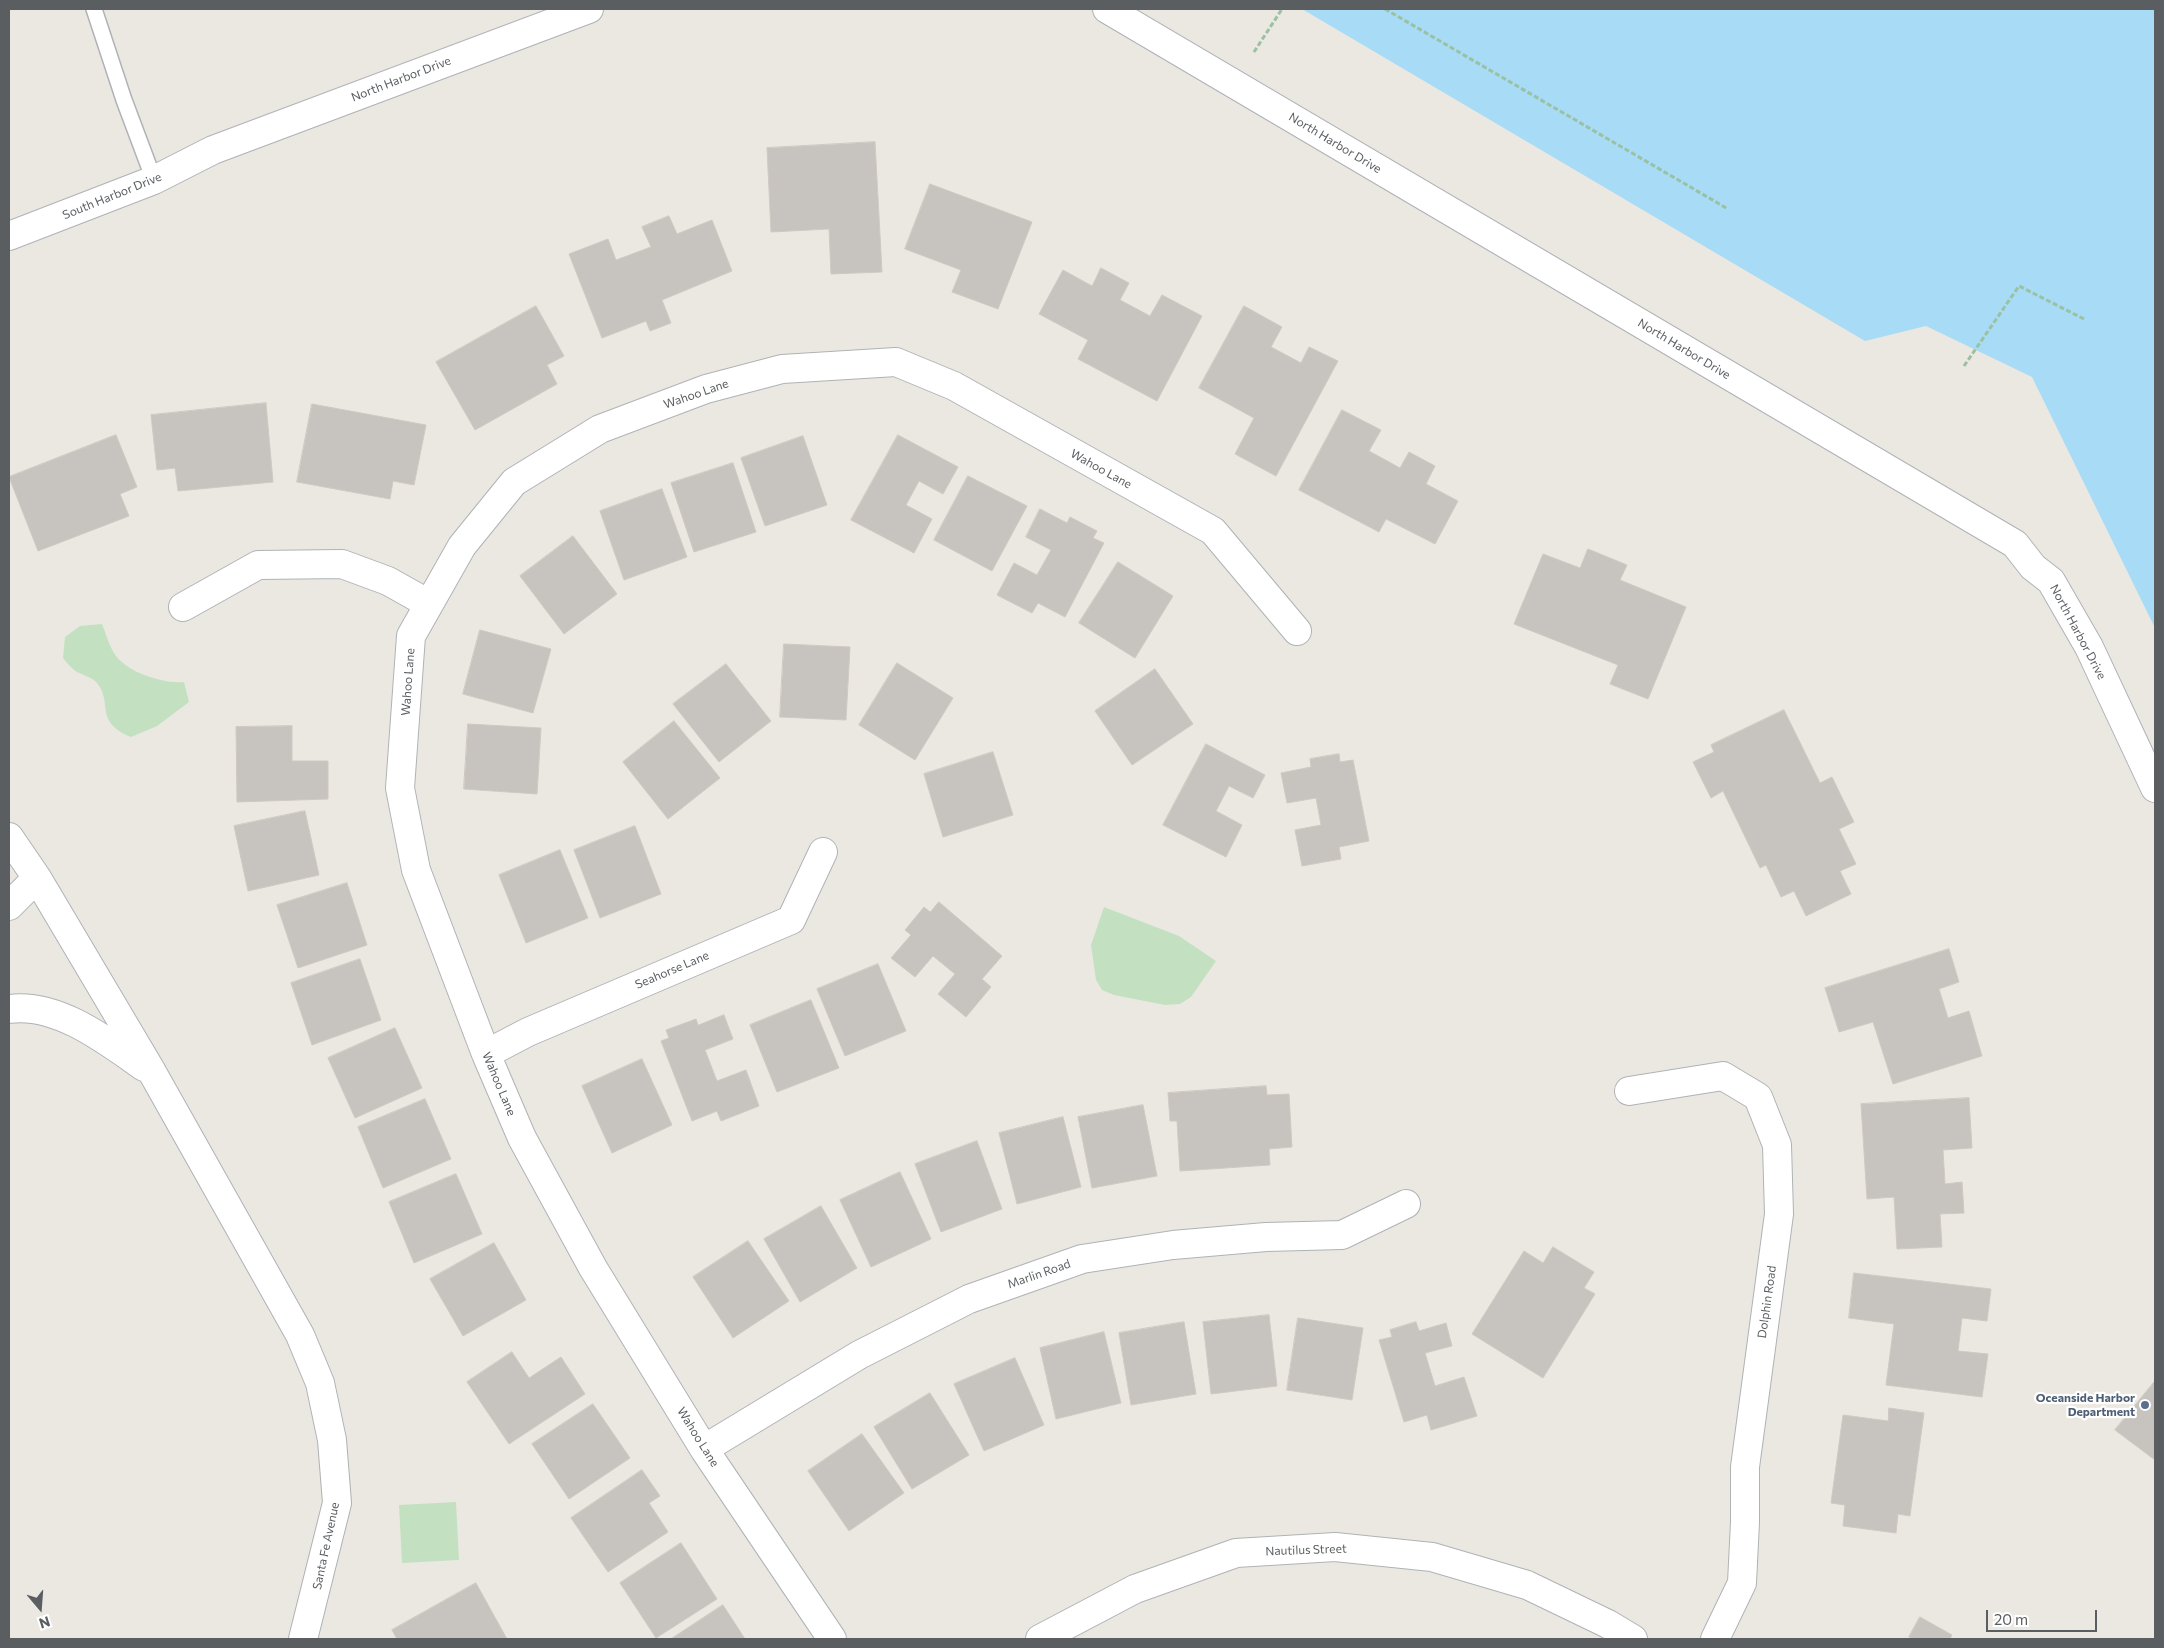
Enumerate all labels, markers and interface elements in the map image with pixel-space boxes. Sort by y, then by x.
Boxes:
street label: North Harbor Drive [349,53,453,105]
street label: North Harbor Drive [1286,110,1384,176]
street label: South Harbor Drive [60,170,164,222]
street label: North Harbor Drive [1635,316,1733,382]
street label: Wahoo Lane [662,376,730,412]
street label: Wahoo Lane [1068,446,1134,492]
street label: North Harbor Drive [2047,582,2109,682]
street label: Wahoo Lane [398,648,418,716]
street label: Seahorse Lane [633,948,711,992]
street label: Wahoo Lane [479,1050,519,1118]
street label: Marlin Road [1006,1256,1072,1292]
street label: Dolphin Road [1755,1265,1779,1339]
place label: Oceanside Harbor Department [2036,1391,2135,1419]
marker: Oceanside Harbor Department [2139,1399,2151,1411]
street label: Wahoo Lane [674,1404,722,1470]
street label: Santa Fe Avenue [310,1501,342,1591]
street label: Nautilus Street [1265,1541,1347,1559]
north arrow [15,1583,65,1633]
scale bar [1989,1600,2100,1632]
text: 20 m [1994,1610,2028,1628]
text: N [37,1613,52,1632]

